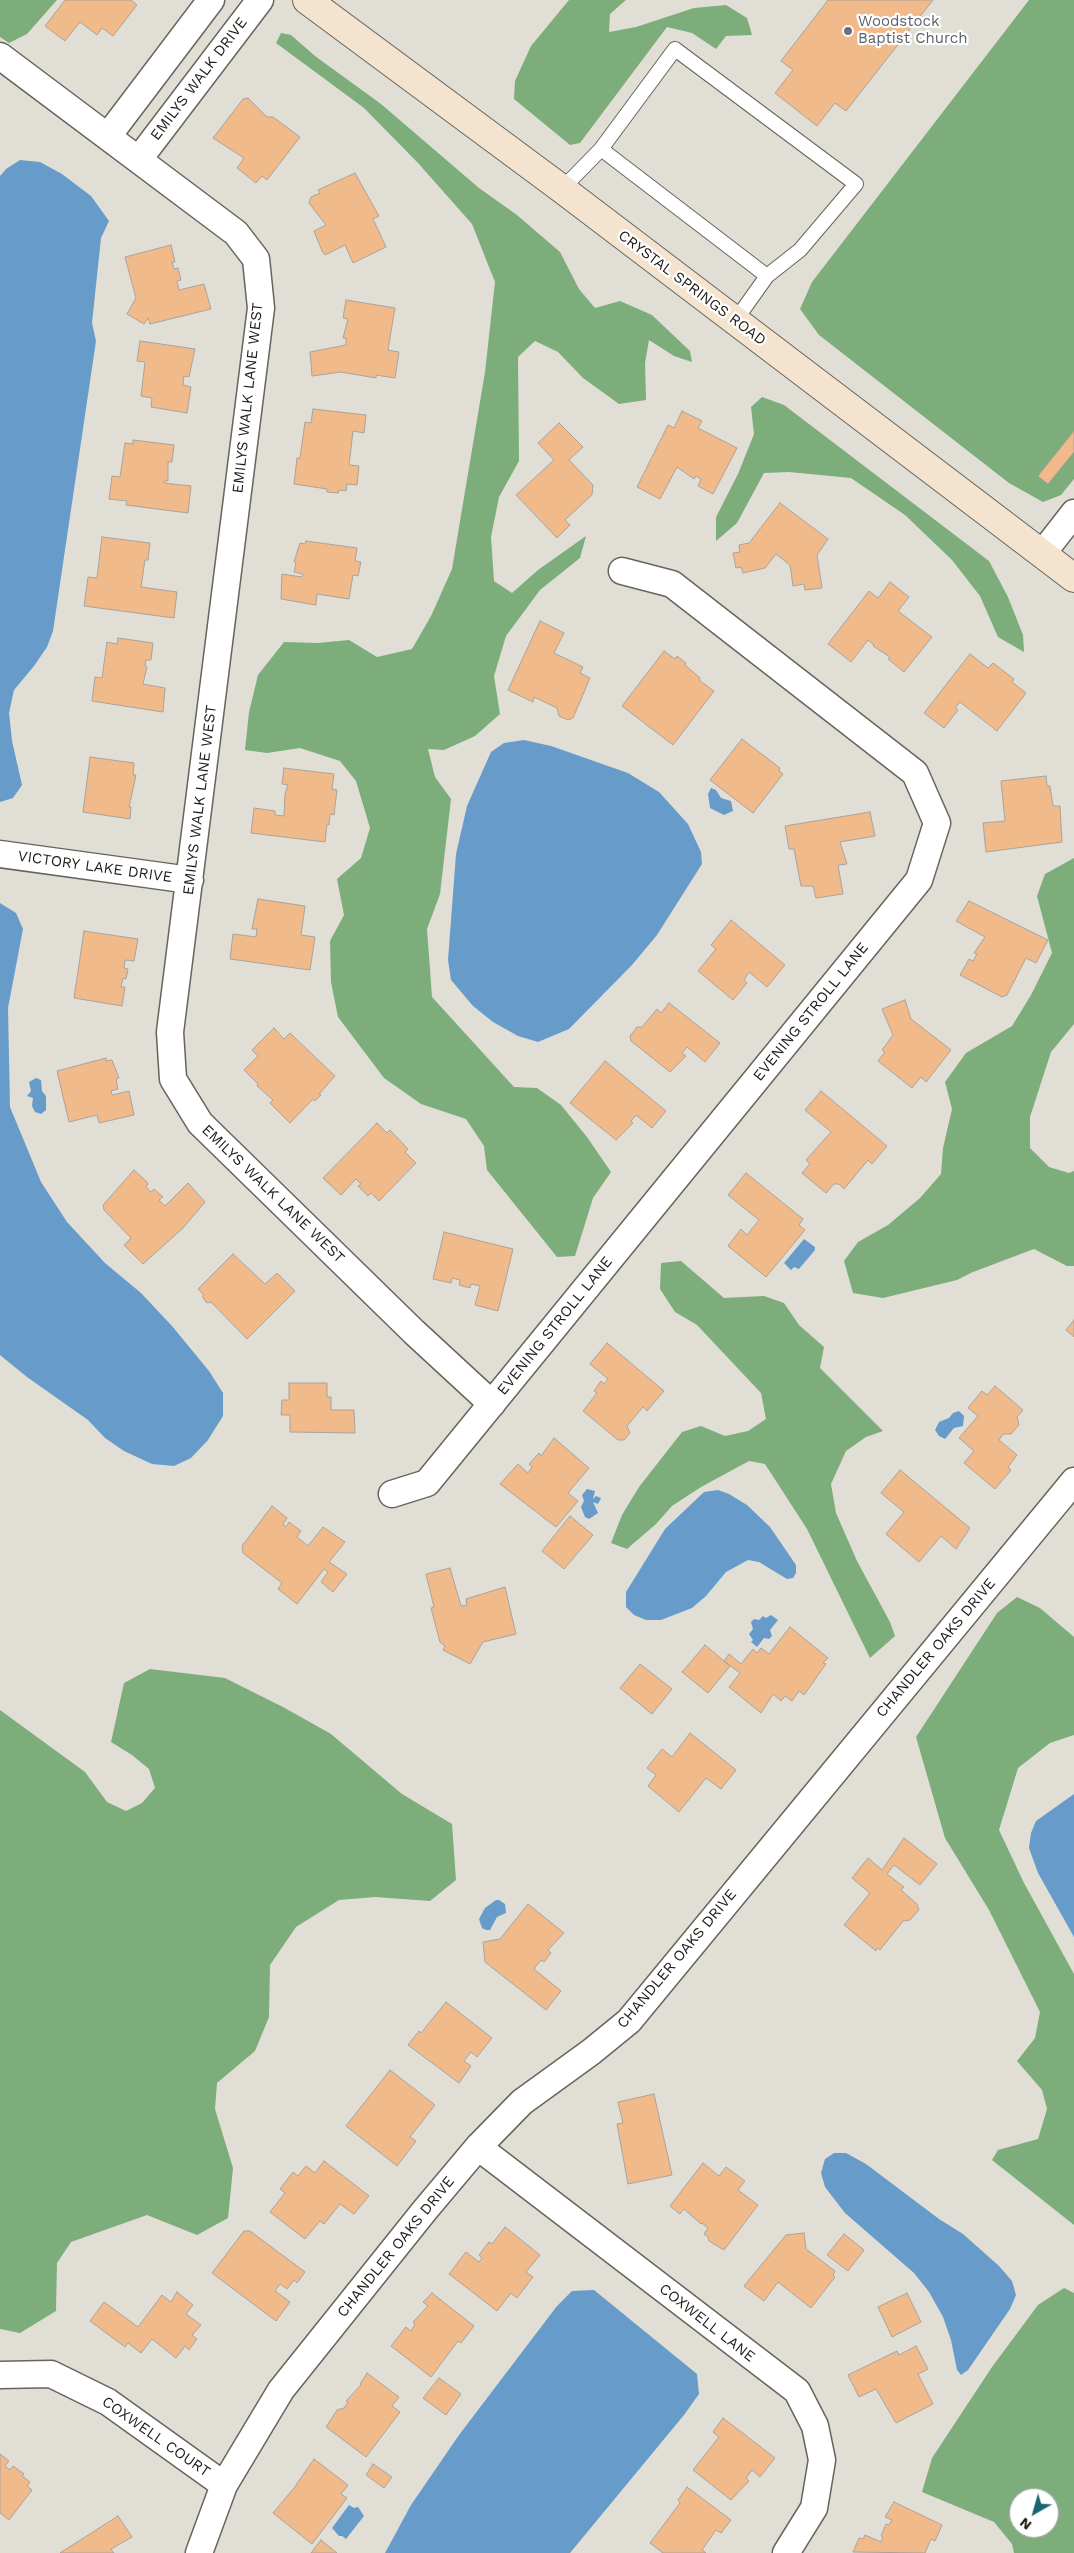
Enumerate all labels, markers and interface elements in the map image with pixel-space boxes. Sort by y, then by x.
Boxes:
place label: Woodstock Baptist Church [858,13,968,48]
street label: EMILYS WALK DRIVE [147,14,251,144]
marker: Woodstock Baptist Church [842,25,854,37]
street label: CRYSTAL SPRINGS ROAD [615,227,769,349]
street label: EMILYS WALK LANE WEST [229,302,267,494]
street label: EMILYS WALK LANE WEST [179,704,221,896]
street label: VICTORY LAKE DRIVE [17,847,173,887]
street label: EVENING STROLL LANE [750,939,872,1085]
street label: EMILYS WALK LANE WEST [198,1121,348,1267]
street label: EVENING STROLL LANE [494,1253,616,1399]
street label: CHANDLER OAKS DRIVE [872,1575,1000,1721]
street label: CHANDLER OAKS DRIVE [613,1886,741,2032]
street label: CHANDLER OAKS DRIVE [334,2173,458,2321]
street label: COXWELL LANE [656,2280,758,2366]
street label: COXWELL COURT [98,2393,214,2481]
north arrow [1009,2488,1059,2538]
text: N [1016,2515,1034,2534]

